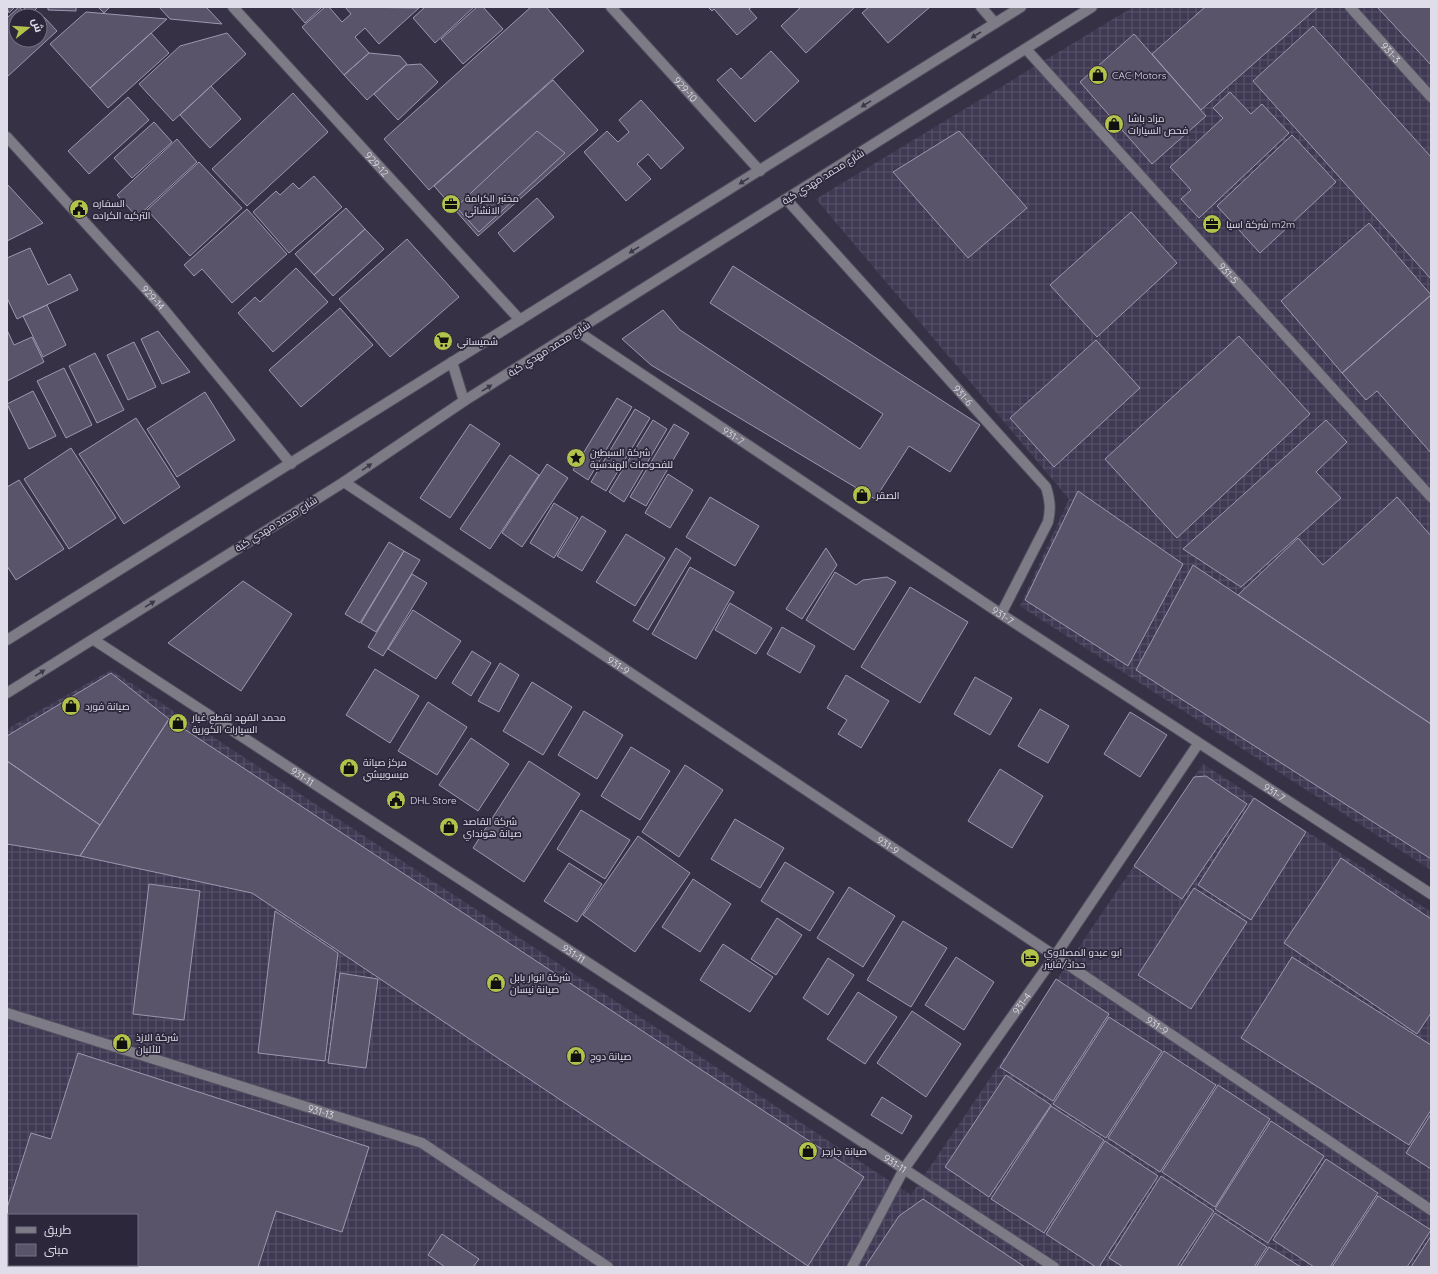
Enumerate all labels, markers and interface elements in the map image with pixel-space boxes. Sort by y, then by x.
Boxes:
north arrow [8,8,48,48]
text: ش [29,16,46,34]
one-way arrow [971,31,981,39]
street label: 931-3 [1378,39,1404,65]
shop icon: CAC Motors [1087,64,1109,86]
place label: CAC Motors [1112,69,1167,82]
street label: 929-10 [671,74,701,105]
one-way arrow [860,101,872,108]
place label: مزاد باشا فحص السيارات [1128,112,1188,137]
shop icon: مزاد باشا فحص السيارات [1103,113,1125,135]
street label: شارع محمد مهدي كبة [780,146,867,208]
street label: 929-12 [362,149,392,180]
one-way arrow [739,177,749,185]
place label: مختبر الكرامة الانشائي [465,192,519,218]
office icon: مختبر الكرامة الانشائي [440,193,462,215]
place label: السفاره التركيه الكراده [93,197,150,222]
public building icon: السفاره التركيه الكراده [68,198,90,220]
office icon: شركة اسيا m2m [1201,213,1223,235]
place label: شركة اسيا m2m [1226,218,1295,231]
one-way arrow [628,246,639,254]
street label: 931-5 [1216,260,1241,286]
street label: 929-14 [139,282,168,312]
street label: شارع محمد مهدي كبة [506,318,593,380]
supermarket icon: شميساني [432,330,454,352]
place label: شميساني [457,335,498,349]
street label: 931-6 [950,382,976,409]
one-way arrow [481,384,493,391]
street label: 931-7 [720,423,747,447]
place label: شركة السبطين للفحوصات الهندسية [590,446,673,471]
place icon: شركة السبطين للفحوصات الهندسية [565,447,587,469]
one-way arrow [361,463,372,471]
shop icon: الصقر [851,484,873,506]
place label: الصقر [875,489,899,502]
street label: شارع محمد مهدي كبة [233,493,320,555]
one-way arrow [145,600,155,608]
street label: 931-7 [989,603,1016,627]
street label: 931-9 [605,653,633,677]
one-way arrow [35,669,45,677]
shop icon: صيانة فورد [60,695,82,717]
place label: صيانة فورد [85,700,130,713]
place label: محمد الفهد لقطع غيار السيارات الكورية [191,711,286,736]
shop icon: محمد الفهد لقطع غيار السيارات الكورية [167,712,189,734]
place label: مركز صيانة ميسوبيشي [363,756,409,782]
shop icon: مركز صيانة ميسوبيشي [338,757,360,779]
street label: 931-11 [288,764,317,789]
street label: 931-7 [1261,780,1288,804]
public building icon: DHL Store [385,789,407,811]
place label: DHL Store [410,794,457,807]
place label: شركة القاصد صيانة هونداي [463,815,522,841]
shop icon: شركة القاصد صيانة هونداي [438,816,460,838]
street label: 931-9 [875,833,902,857]
street label: 931-11 [560,941,588,966]
place label: ابو عبدو المصلاوي حداد/فايبر [1043,946,1122,971]
hotel icon: ابو عبدو المصلاوي حداد/فايبر [1019,947,1041,969]
place label: شركة انوار بابل صيانة نيسان [510,971,570,996]
shop icon: شركة انوار بابل صيانة نيسان [485,972,507,994]
street label: 931-4 [1009,990,1034,1017]
street label: 931-9 [1144,1013,1171,1037]
place label: شركة الازذ للألبان [136,1031,178,1056]
shop icon: شركة الازذ للألبان [111,1032,133,1054]
shop icon: صيانة دوج [565,1045,587,1067]
place label: صيانة دوج [590,1050,631,1063]
street label: 931-13 [306,1101,336,1122]
shop icon: صيانة جارجر [797,1140,819,1162]
place label: صيانة جارجر [821,1145,867,1158]
street label: 931-11 [881,1151,909,1176]
legend [8,1214,138,1266]
text: طريق [44,1222,72,1237]
text: مبنى [44,1242,69,1257]

